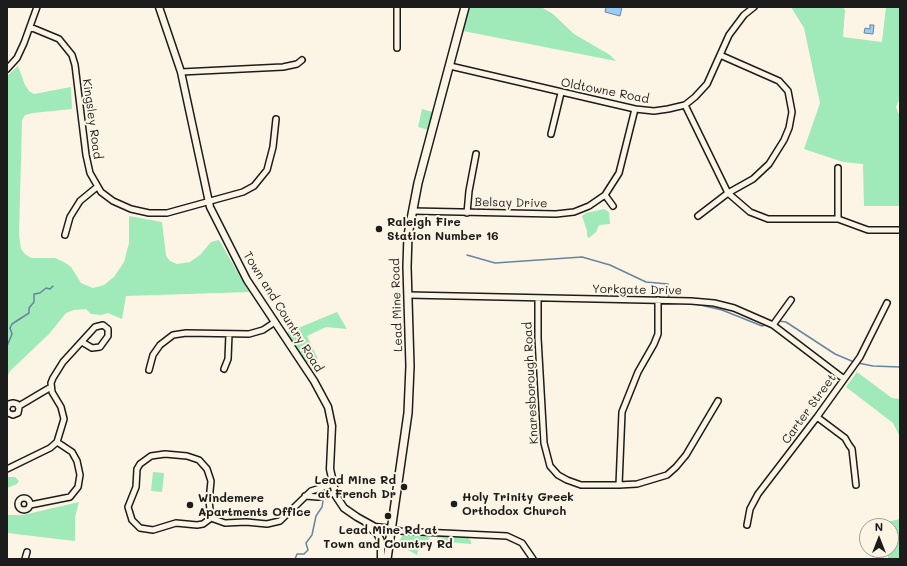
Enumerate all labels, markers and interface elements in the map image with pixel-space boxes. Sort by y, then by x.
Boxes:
street label: Oldtowne Road [560,75,650,107]
street label: Kingsley Road [79,78,105,160]
street label: Belsay Drive [474,195,548,211]
place label: Raleigh Fire Station Number 16 [387,215,499,243]
marker: Raleigh Fire Station Number 16 [374,224,384,234]
street label: Town and Country Road [240,249,326,375]
street label: Lead Mine Road [388,258,406,352]
street label: Yorkgate Drive [592,282,682,298]
street label: Knaresborough Road [521,321,541,445]
street label: Carter Street [779,371,839,447]
place label: Lead Mine Rd at French Dr [315,473,396,501]
marker: Lead Mine Rd at French Dr [399,482,409,492]
place label: Holy Trinity Greek Orthodox Church [462,490,574,518]
place label: Windemere Apartments Office [198,491,311,519]
marker: Holy Trinity Greek Orthodox Church [449,499,459,509]
marker: Windemere Apartments Office [185,500,195,510]
marker: Lead Mine Rd at Town and Country Rd [383,511,393,521]
north arrow [859,518,899,558]
text: N [875,519,883,534]
place label: Lead Mine Rd at Town and Country Rd [323,523,453,551]

